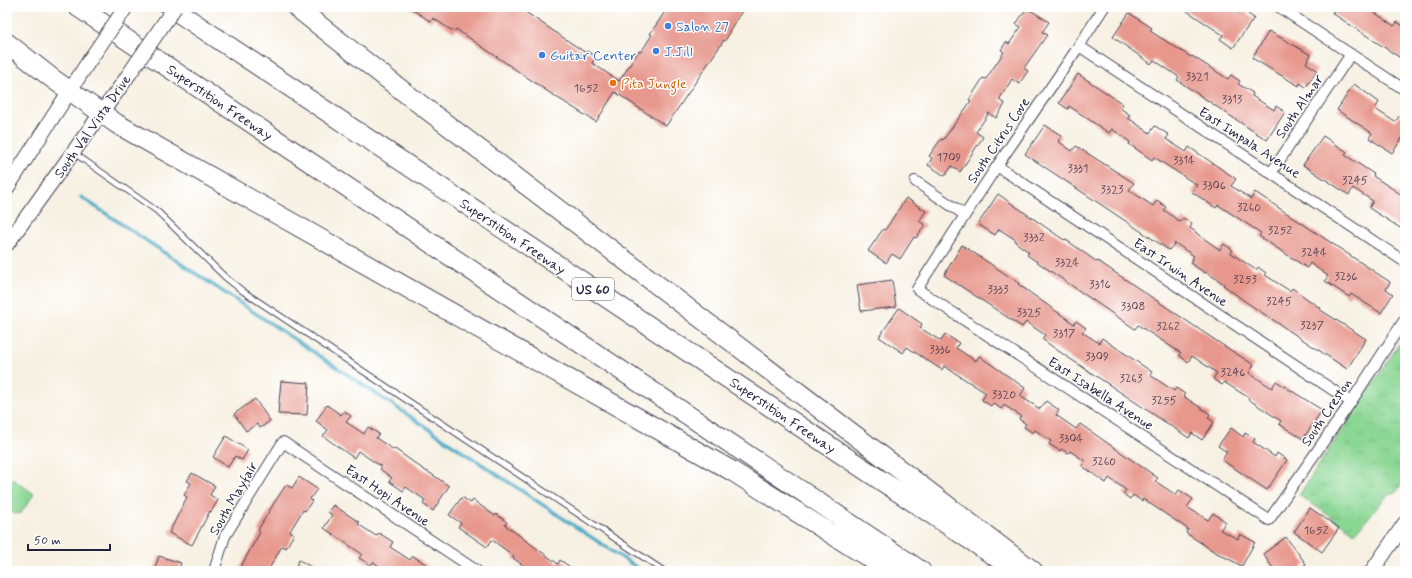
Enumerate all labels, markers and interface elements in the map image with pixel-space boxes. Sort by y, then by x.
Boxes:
place label: Salon 27 [676,18,729,36]
marker: Salon 27 [663,21,673,31]
place label: J.Jill [664,43,693,61]
marker: J.Jill [651,46,661,56]
place label: Guitar Center [550,47,636,65]
marker: Guitar Center [537,50,547,60]
street label: Superstition Freeway [163,61,276,145]
house number: 3321 [1185,69,1209,85]
street label: South Val Vista Drive [50,71,136,182]
street label: South Almar [1272,71,1328,142]
place label: Pita Jungle [621,75,687,95]
marker: Pita Jungle [608,78,618,88]
house number: 1652 [574,81,598,97]
house number: 3313 [1222,92,1243,108]
street label: South Citrus Cove [963,94,1034,187]
street label: East Impala Avenue [1195,103,1304,183]
house number: 1709 [937,150,961,166]
house number: 3314 [1173,153,1195,169]
house number: 3331 [1068,161,1088,177]
house number: 3245 [1342,173,1368,189]
house number: 3306 [1202,178,1226,194]
house number: 3323 [1100,182,1124,198]
street label: Superstition Freeway [456,195,569,279]
house number: 3260 [1237,200,1261,216]
house number: 3252 [1268,223,1292,239]
house number: 3332 [1023,230,1045,246]
street label: East Irwin Avenue [1130,234,1232,311]
house number: 3244 [1301,245,1327,261]
house number: 3324 [1055,255,1079,271]
house number: 3236 [1335,269,1357,285]
house number: 3253 [1233,272,1258,288]
house number: 3316 [1089,277,1111,293]
road number: US 60 [572,278,614,300]
house number: 3333 [988,282,1009,298]
house number: 3245 [1266,294,1292,310]
house number: 3308 [1121,299,1145,315]
house number: 3325 [1017,305,1041,321]
house number: 3237 [1300,318,1324,334]
house number: 3262 [1156,319,1180,335]
house number: 3317 [1053,326,1075,342]
house number: 3336 [929,342,951,358]
house number: 3309 [1085,349,1109,365]
street label: East Isabella Avenue [1044,353,1157,435]
house number: 3246 [1221,365,1245,381]
house number: 3263 [1120,371,1143,387]
street label: Superstition Freeway [726,374,839,458]
street label: South Creston [1297,375,1356,450]
house number: 3320 [992,387,1016,403]
house number: 3255 [1151,393,1177,409]
house number: 3304 [1059,431,1083,447]
house number: 3260 [1092,454,1116,470]
street label: South Mayfair [205,458,262,539]
street label: East Hopi Avenue [342,461,434,531]
house number: 1652 [1304,523,1328,539]
scale bar [28,526,110,552]
text: 50 m [34,533,61,549]

